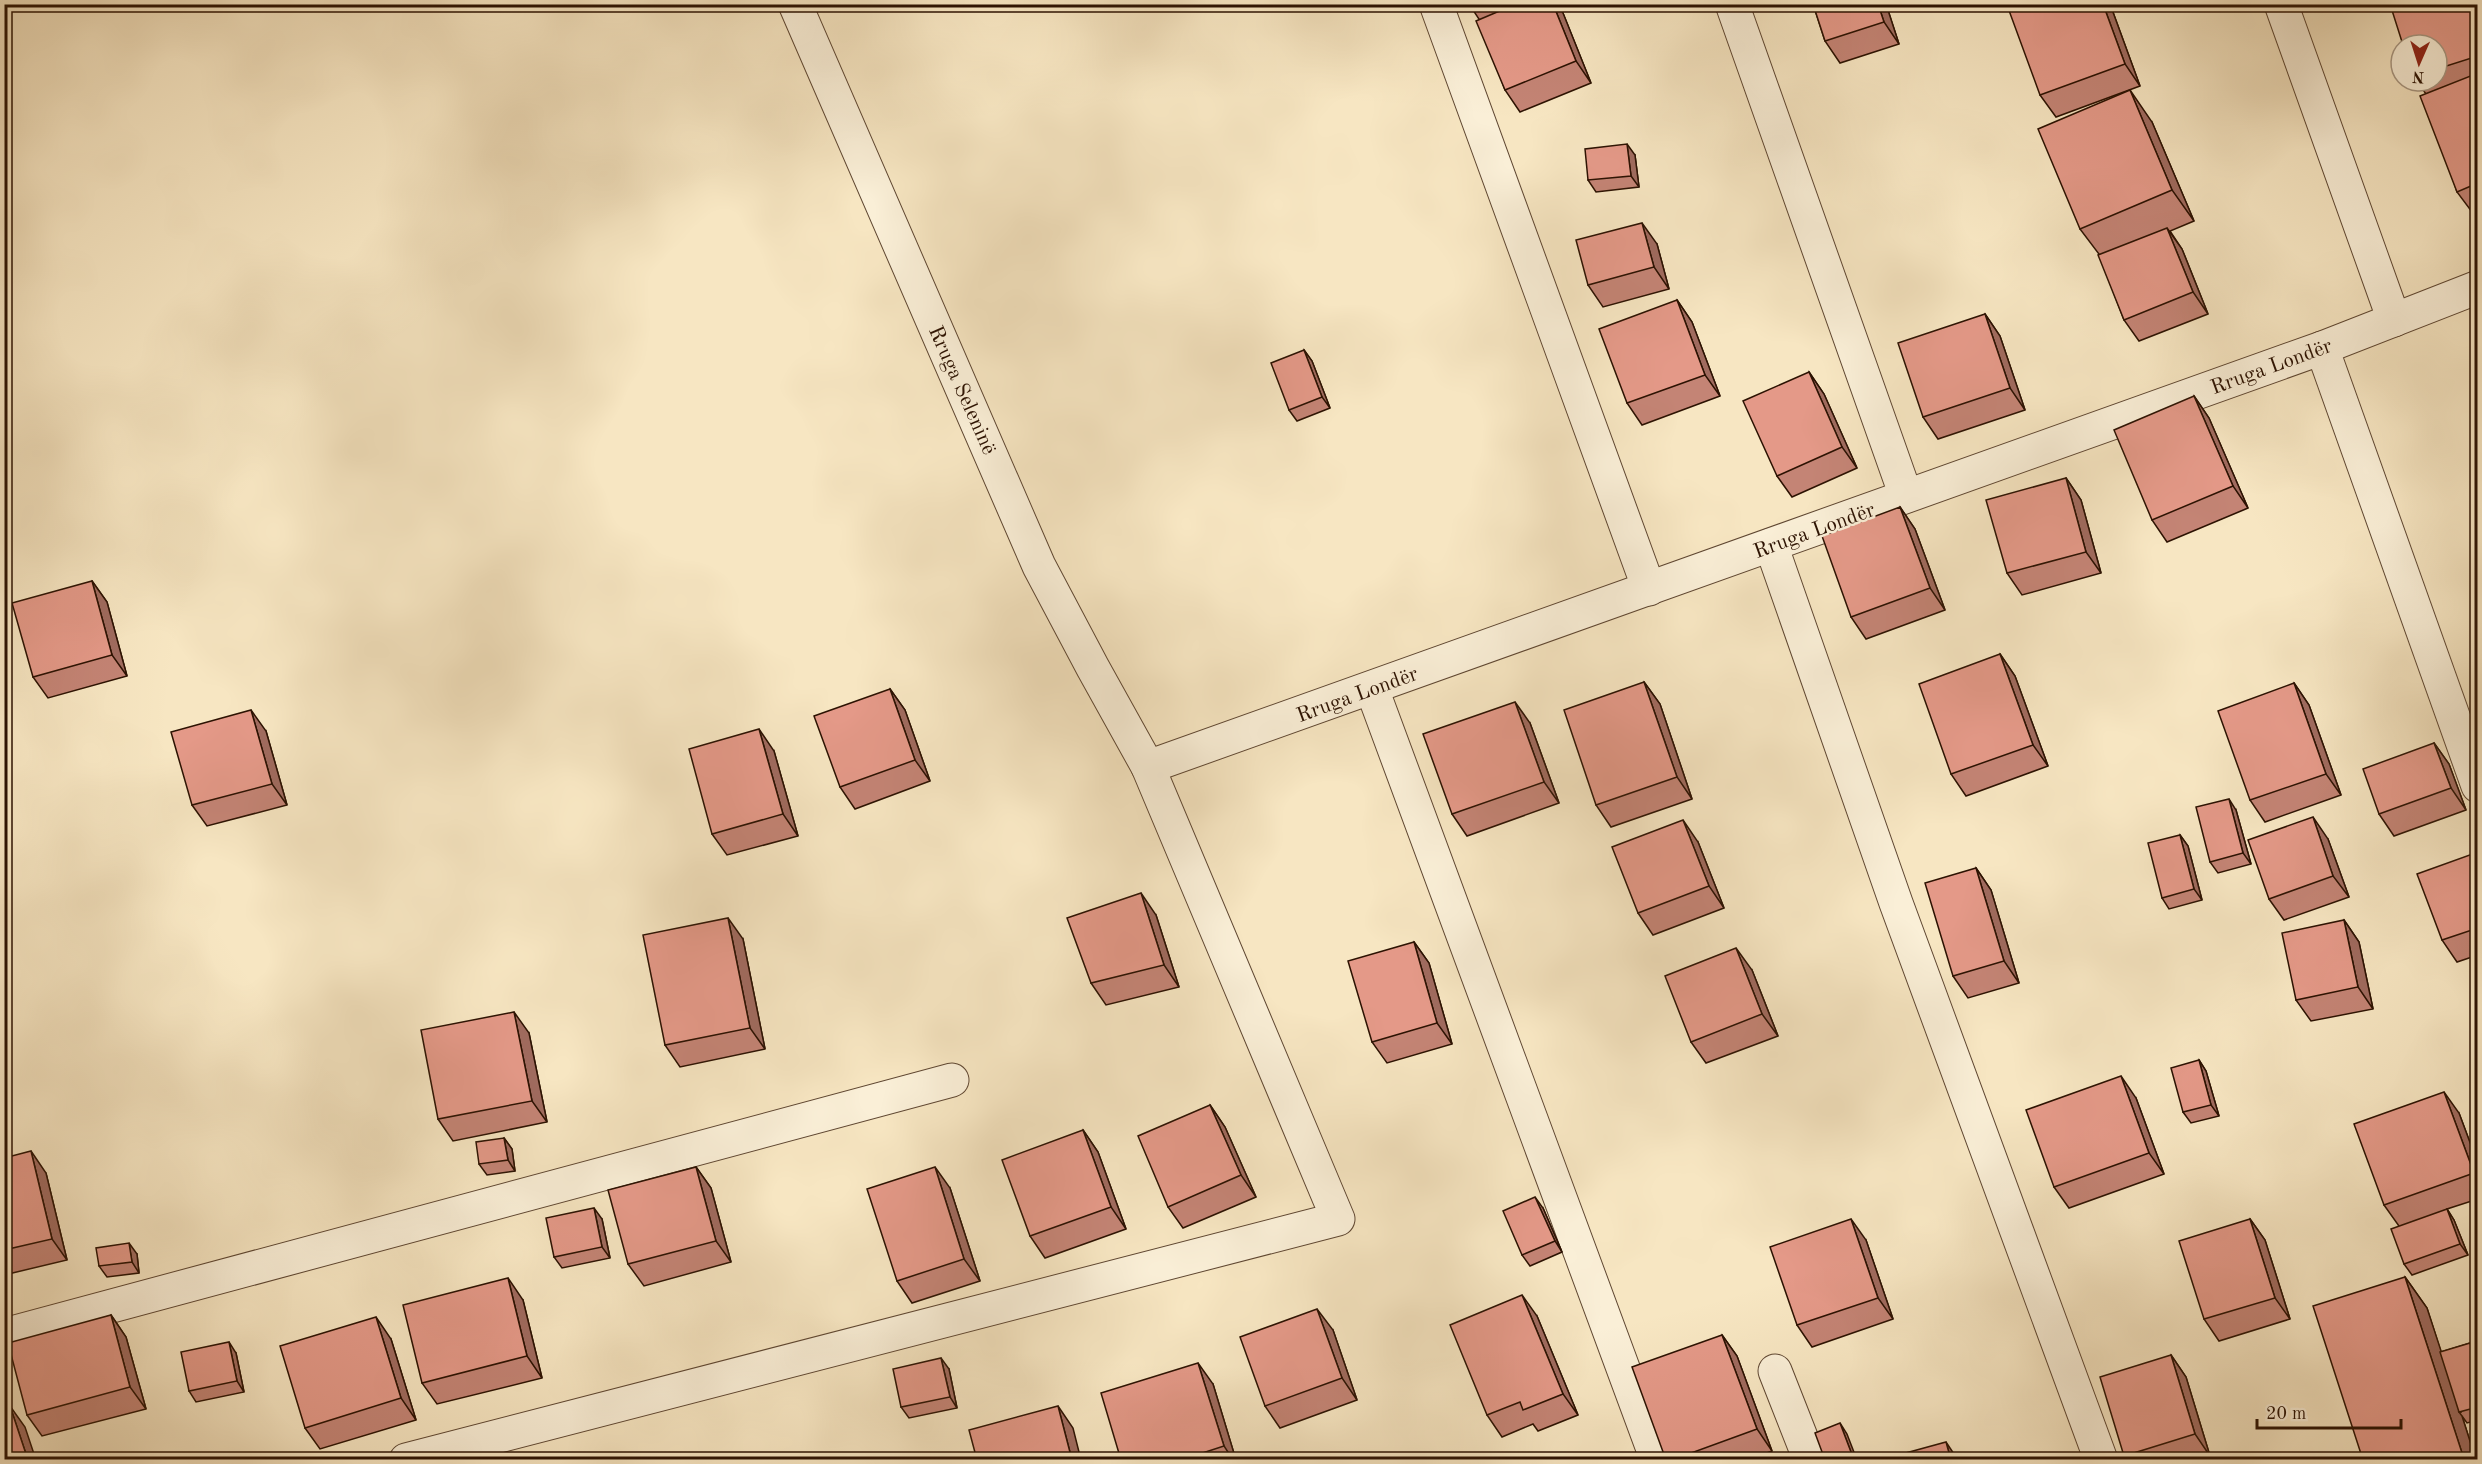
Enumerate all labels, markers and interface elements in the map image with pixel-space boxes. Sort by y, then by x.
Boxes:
north arrow [2389,33,2449,93]
text: N [2411,68,2425,84]
street label: Rruga Seleninë [924,323,999,458]
street label: Rruga Londër [2208,336,2335,399]
street label: Rruga Londër [1751,500,1878,563]
street label: Rruga Londër [1294,664,1421,727]
scale bar [2257,1392,2401,1430]
text: 20 m [2266,1405,2306,1423]

